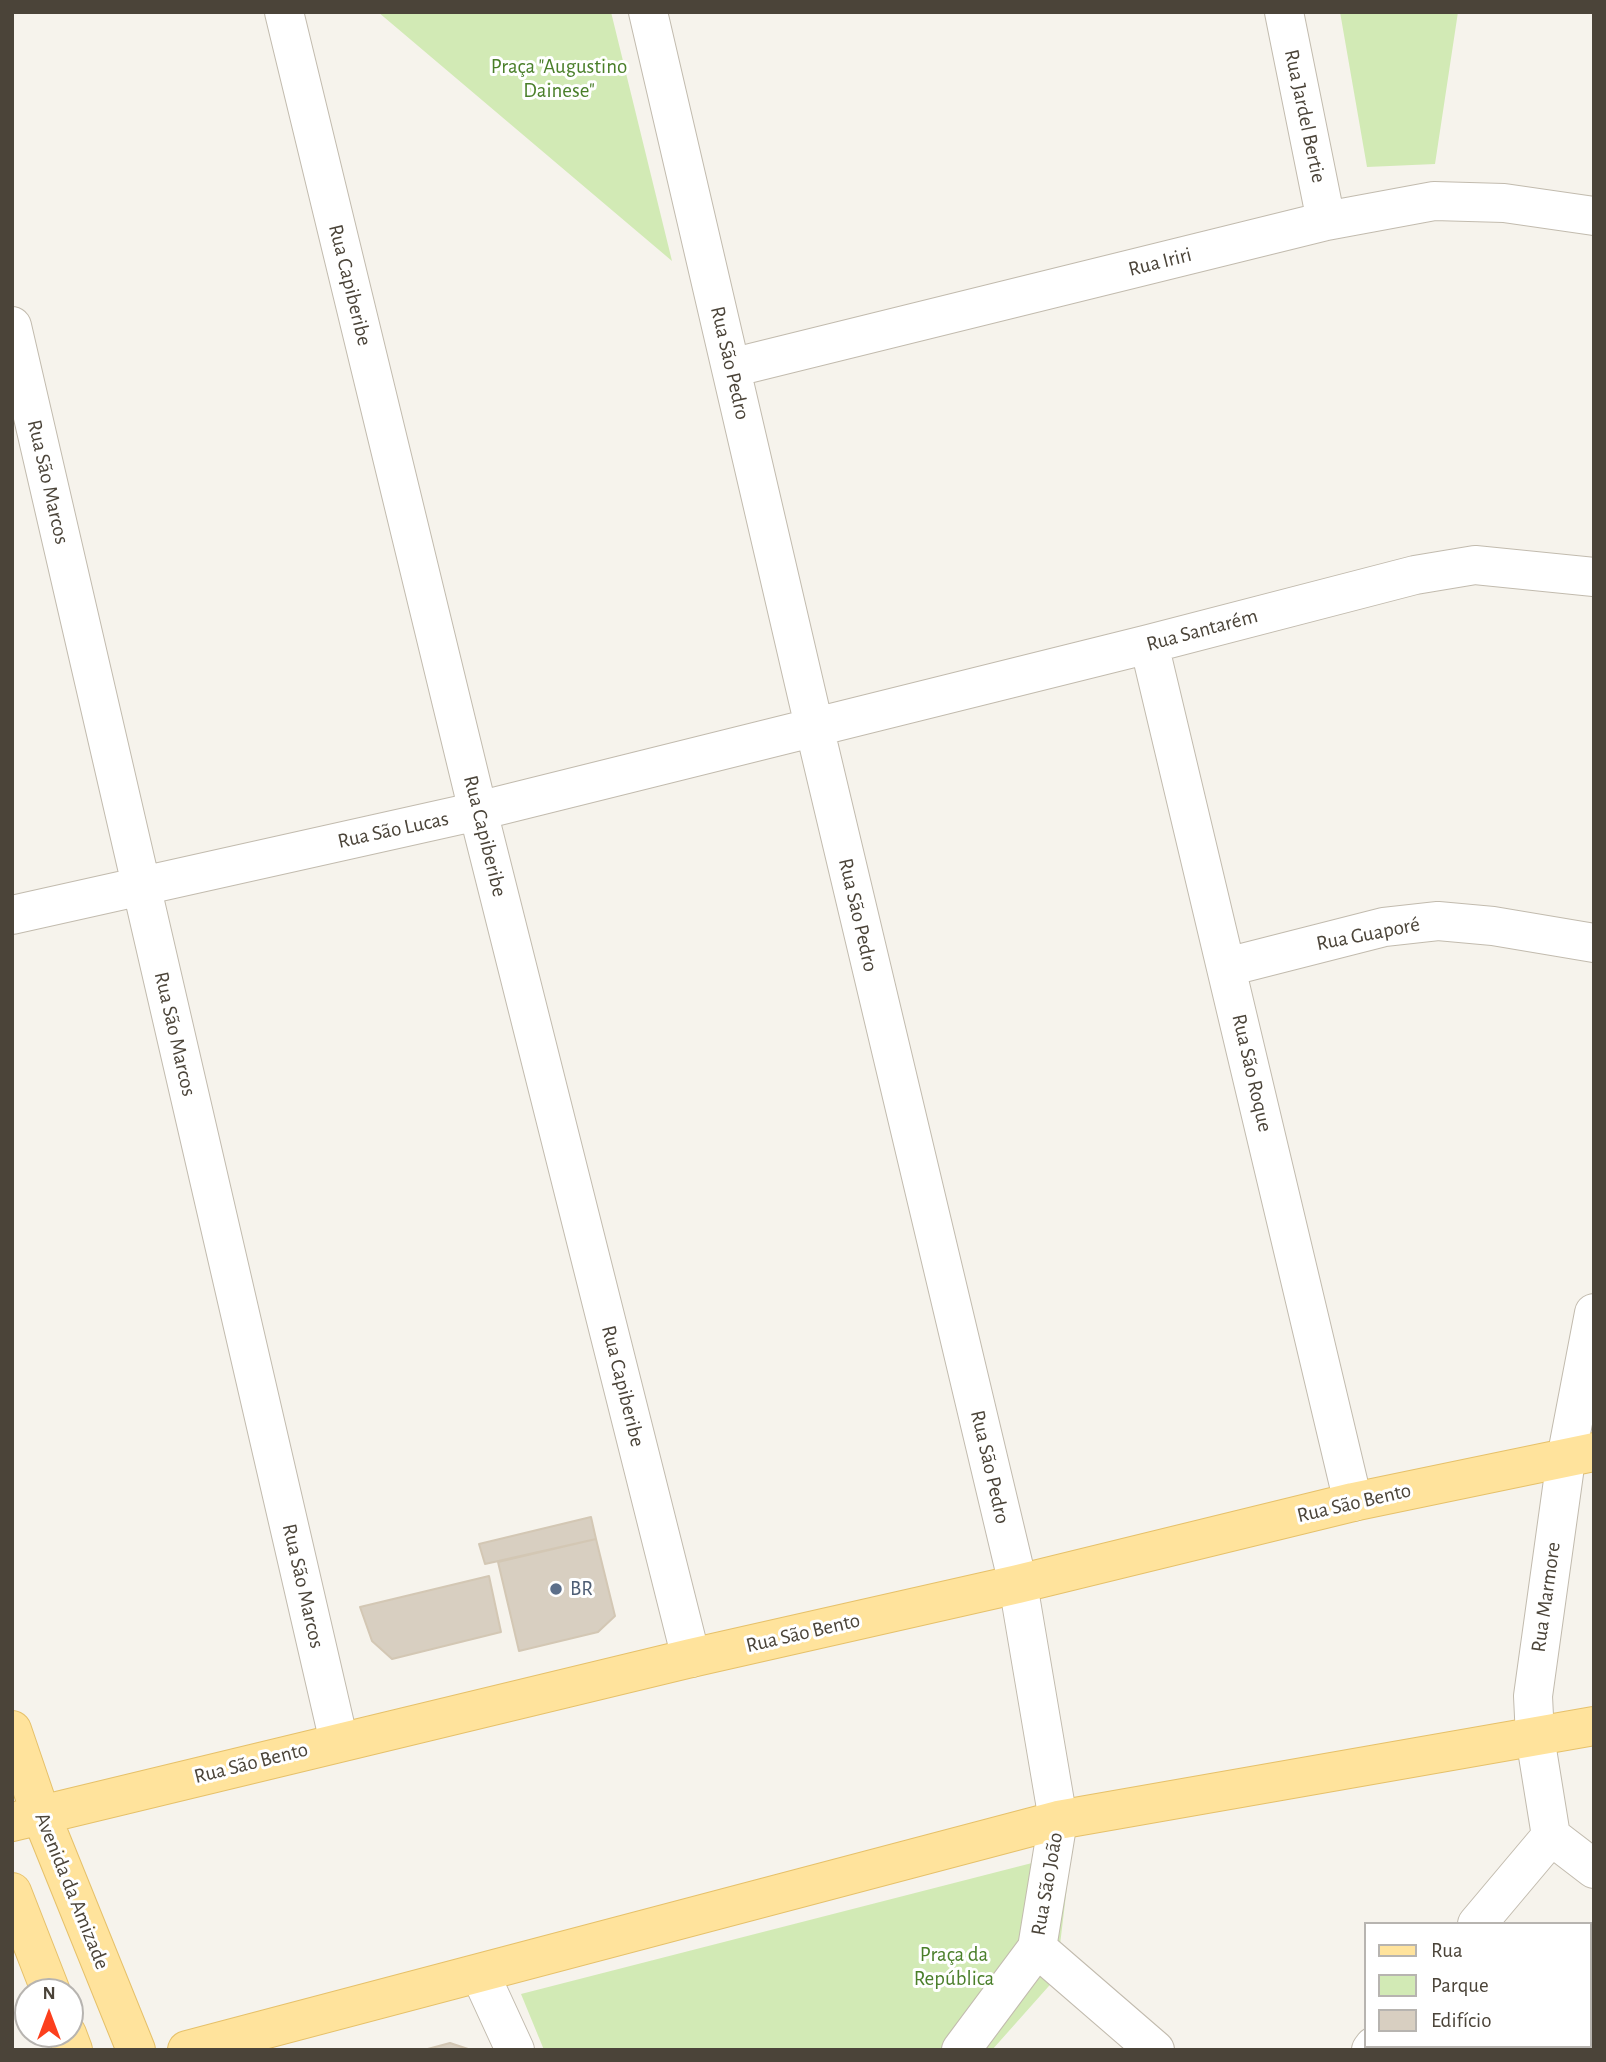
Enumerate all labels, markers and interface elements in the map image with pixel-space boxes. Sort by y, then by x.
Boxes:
street label: Rua Jardel Bertie [1279,47,1331,185]
park label: Praça "Augustino Dainese" [491,54,627,104]
street label: Rua Capiberibe [323,222,377,348]
street label: Rua Iriri [1126,242,1194,282]
street label: Rua São Pedro [705,304,755,422]
street label: Rua São Marcos [21,417,75,547]
street label: Rua Santarém [1144,603,1260,657]
street label: Rua Capiberibe [458,773,512,899]
street label: Rua São Lucas [335,806,451,854]
street label: Rua São Pedro [833,856,883,974]
street label: Rua Guaporé [1314,912,1422,956]
street label: Rua São Marcos [148,969,202,1099]
street label: Rua São Roque [1226,1012,1278,1134]
street label: Rua Capiberibe [596,1323,650,1449]
street label: Rua São Pedro [965,1408,1015,1526]
street label: Rua São Bento [1294,1478,1414,1528]
street label: Rua São Marcos [276,1521,330,1651]
street label: Rua Marmore [1526,1540,1566,1654]
place label: BR [570,1576,593,1602]
marker: BR [548,1581,564,1597]
street label: Rua São Bento [743,1608,863,1658]
street label: Rua São Bento [191,1737,311,1789]
street label: Avenida da Amizade [29,1809,115,1973]
street label: Rua São João [1026,1830,1068,1938]
legend [1364,1922,1592,2048]
text: Rua [1431,1940,1463,1961]
park label: Praça da República [914,1942,994,1992]
text: Parque [1431,1975,1489,1996]
north arrow [14,1978,84,2048]
text: N [42,1984,56,2003]
text: Edifício [1431,2010,1491,2031]

